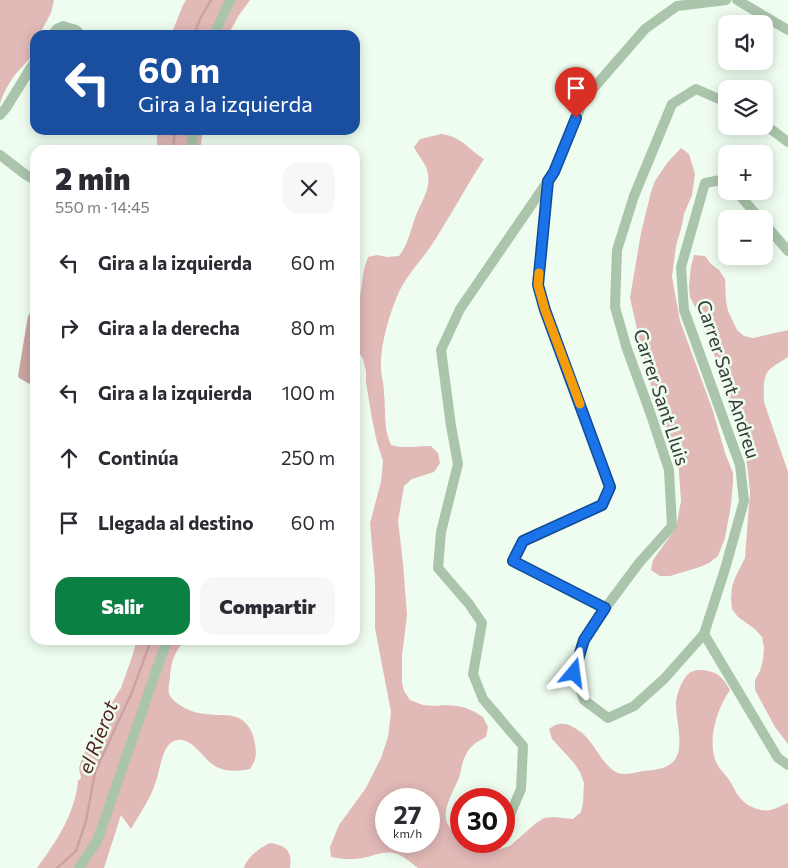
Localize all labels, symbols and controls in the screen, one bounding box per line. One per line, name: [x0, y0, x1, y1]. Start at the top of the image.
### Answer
map controls: [718, 15, 773, 265]
button: sound: [718, 15, 773, 70]
text: 60 m: [138, 47, 220, 90]
icon: left: [55, 50, 120, 115]
pin: [555, 67, 597, 118]
icon: arrive: [562, 74, 590, 102]
button: layers: [718, 80, 773, 135]
text: Gira a la izquierda: [138, 90, 313, 117]
button: +: [718, 145, 773, 200]
text: 2 min: [55, 159, 130, 196]
button: close: [283, 162, 335, 214]
text: 550 m · 14:45: [55, 197, 150, 216]
button: −: [718, 210, 773, 265]
icon: left: [55, 249, 83, 277]
text: Gira a la izquierda: [98, 251, 252, 274]
text: 60 m: [291, 251, 335, 274]
street label: Carrer Sant Andreu: [693, 297, 765, 461]
icon: right: [55, 314, 83, 342]
text: Gira a la derecha: [98, 316, 240, 339]
text: 80 m: [291, 316, 335, 339]
street label: Carrer Sant Lluis: [629, 326, 695, 468]
icon: left: [55, 379, 83, 407]
text: Gira a la izquierda: [98, 381, 252, 404]
text: 100 m: [282, 381, 335, 404]
icon: ahead: [55, 444, 83, 472]
text: Continúa: [98, 446, 179, 469]
text: 250 m: [281, 446, 335, 469]
icon: arrive: [55, 509, 83, 537]
text: Llegada al destino: [98, 511, 254, 534]
text: 60 m: [291, 511, 335, 534]
button: Salir: [55, 577, 190, 635]
button: Compartir: [200, 577, 335, 635]
position arrow: [547, 646, 599, 698]
water label: el Rierot: [72, 696, 122, 777]
speed limit sign: 30: [450, 788, 515, 853]
text: 27: [394, 799, 421, 829]
text: km/h: [393, 826, 422, 840]

